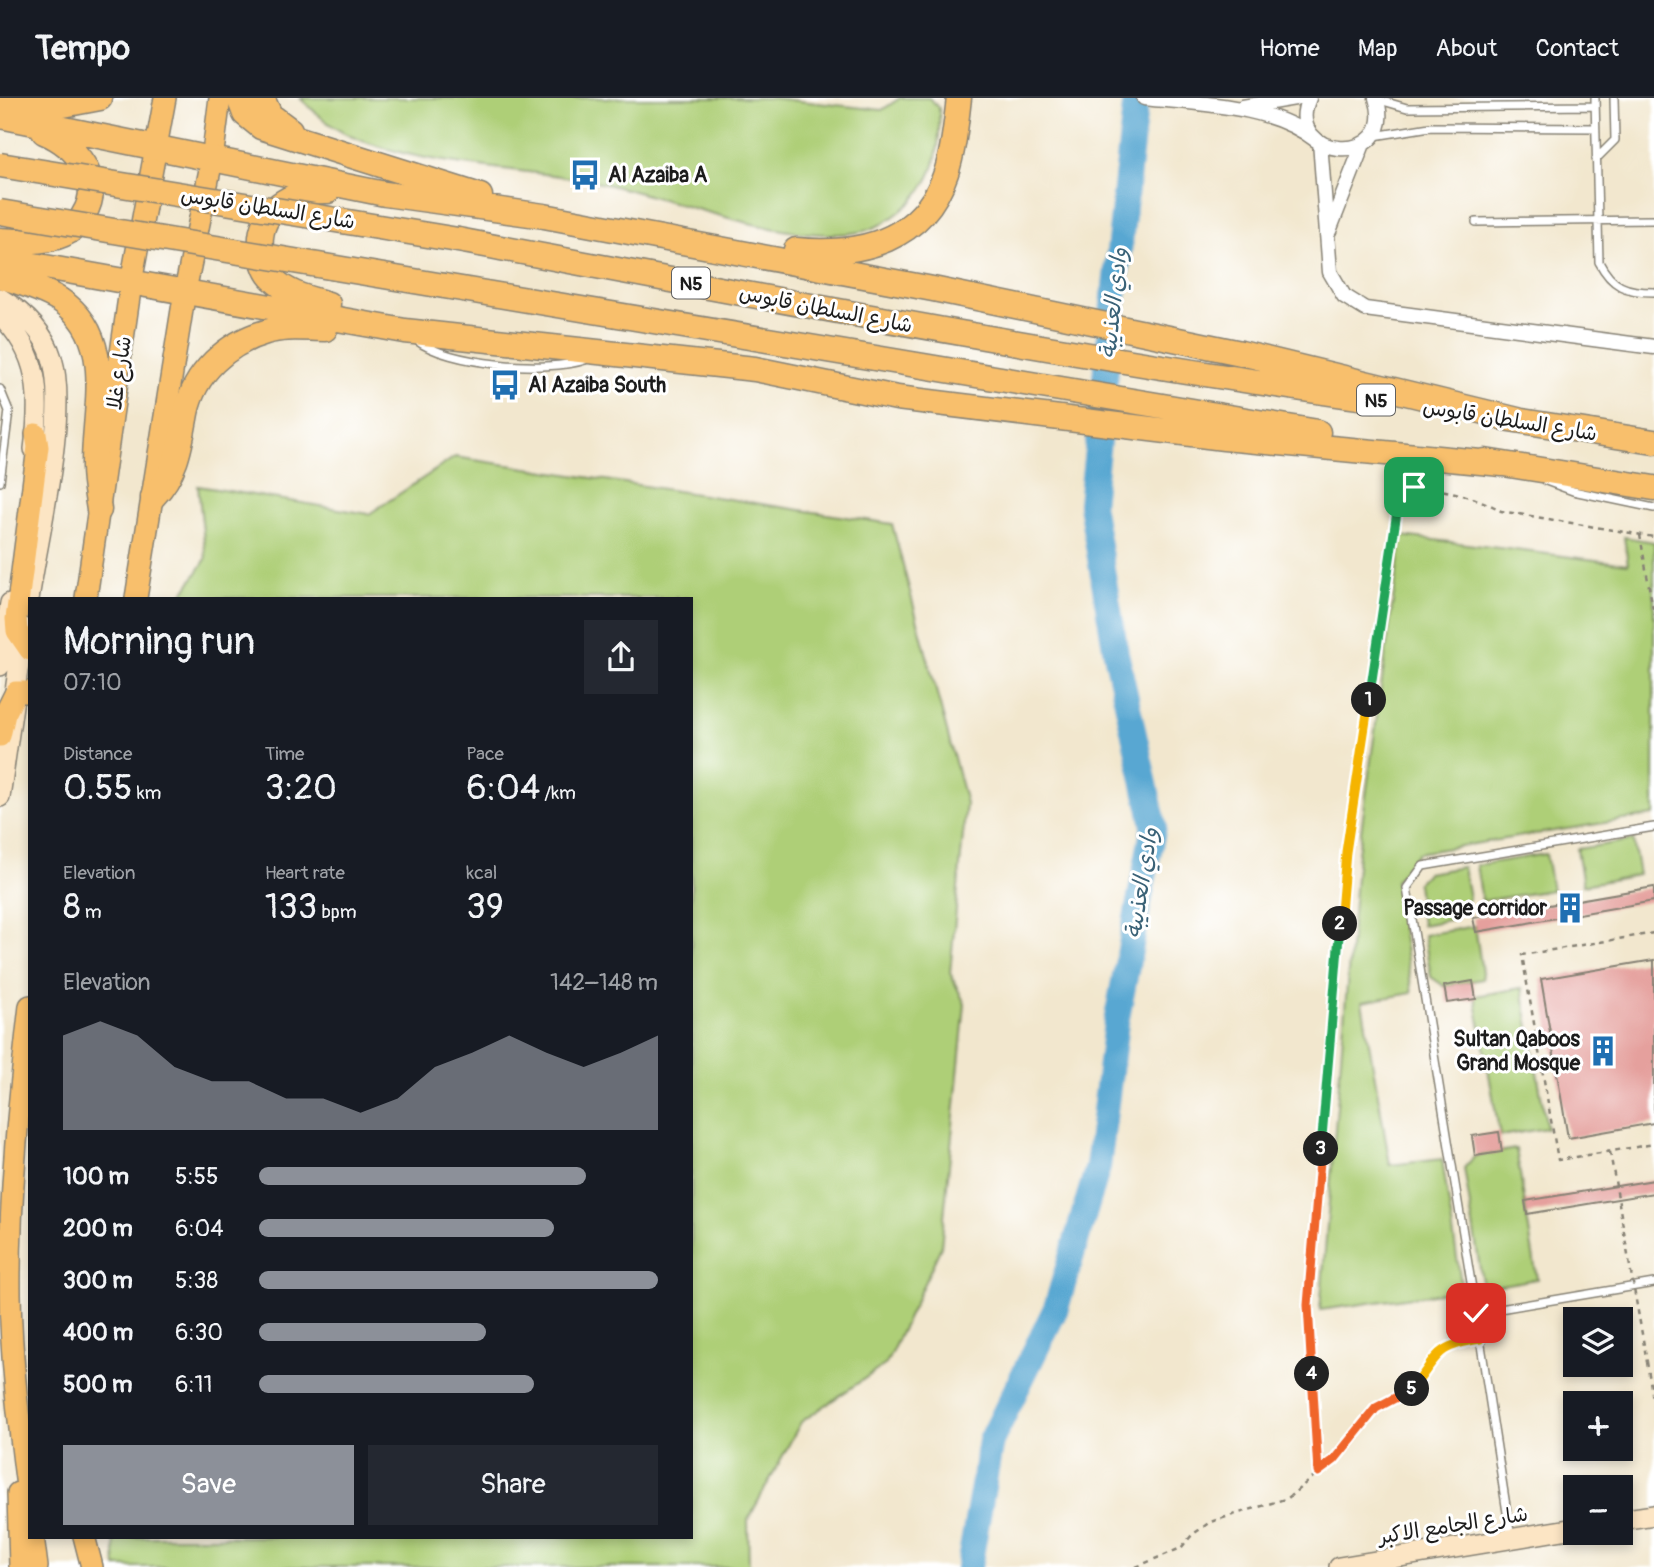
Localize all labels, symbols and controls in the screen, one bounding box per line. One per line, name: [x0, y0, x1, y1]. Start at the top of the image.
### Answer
text: Tempo: [35, 28, 130, 69]
text: Home: [1259, 34, 1320, 63]
text: Map: [1358, 34, 1398, 63]
text: About: [1436, 34, 1498, 63]
text: Contact: [1536, 34, 1619, 63]
bus stop icon: Al Azaiba A: [568, 158, 602, 192]
place label: Al Azaiba A: [608, 162, 708, 189]
street label: شارع السلطان قابوس: [179, 181, 357, 237]
water label: وادي العذيبة: [1093, 246, 1136, 360]
road number: N5: [672, 267, 710, 298]
street label: شارع السلطان قابوس: [737, 279, 915, 341]
street label: شارع غلا: [101, 334, 139, 412]
bus stop icon: Al Azaiba South: [488, 368, 522, 402]
place label: Al Azaiba South: [528, 372, 666, 399]
road number: N5: [1357, 384, 1395, 416]
street label: شارع السلطان قابوس: [1421, 393, 1599, 449]
pin: [1384, 457, 1444, 517]
icon: arrive: [1395, 468, 1433, 506]
text: Morning run: [63, 618, 255, 666]
button: share: [584, 620, 658, 694]
text: 07:10: [63, 668, 122, 697]
pin: 1: [1352, 682, 1386, 718]
text: 1: [1365, 687, 1372, 711]
text: Distance: [63, 742, 132, 766]
text: Time: [265, 742, 304, 766]
text: Pace: [466, 742, 504, 766]
text: 0.55: [63, 766, 133, 810]
text: 3:20: [265, 766, 337, 810]
text: 6:04: [466, 766, 540, 810]
text: km: [133, 781, 161, 805]
text: /km: [540, 781, 576, 805]
water label: وادي العذيبة: [1118, 825, 1167, 941]
text: Elevation: [63, 861, 135, 885]
text: Heart rate: [265, 861, 345, 885]
text: kcal: [466, 861, 497, 885]
text: 8: [63, 885, 81, 929]
text: 133: [265, 885, 317, 929]
text: 39: [466, 885, 504, 929]
building icon: Passage corridor: [1553, 891, 1587, 925]
place label: Passage corridor: [1403, 895, 1547, 922]
text: m: [81, 900, 102, 924]
text: bpm: [317, 900, 357, 924]
pin: 2: [1322, 906, 1358, 942]
text: 2: [1334, 911, 1345, 935]
text: Elevation: [63, 968, 151, 997]
text: 142–148 m: [550, 968, 658, 997]
place label: Sultan Qaboos Grand Mosque: [1453, 1026, 1581, 1077]
building icon: Sultan Qaboos Grand Mosque: [1586, 1034, 1620, 1068]
pin: 3: [1304, 1132, 1338, 1166]
text: 3: [1315, 1136, 1326, 1160]
text: 100 m: [63, 1162, 129, 1191]
text: 5:55: [175, 1162, 219, 1191]
text: 200 m: [63, 1214, 133, 1243]
text: 6:04: [175, 1214, 224, 1243]
text: 300 m: [63, 1266, 133, 1295]
text: 5:38: [175, 1266, 218, 1295]
pin: [1446, 1283, 1506, 1343]
icon: check: [1457, 1294, 1495, 1332]
map controls: [1563, 1307, 1633, 1545]
button: layers: [1563, 1307, 1633, 1377]
text: 400 m: [63, 1318, 133, 1347]
text: 6:30: [175, 1318, 223, 1347]
pin: 4: [1294, 1356, 1330, 1392]
text: 4: [1306, 1361, 1317, 1385]
text: 500 m: [63, 1370, 132, 1399]
text: 6:11: [175, 1370, 213, 1399]
pin: 5: [1394, 1372, 1430, 1406]
text: 5: [1406, 1376, 1417, 1400]
button: +: [1563, 1391, 1633, 1461]
button: Save: [63, 1445, 354, 1525]
button: Share: [368, 1445, 658, 1525]
button: −: [1563, 1475, 1633, 1545]
street label: شارع الجامع الاكبر: [1374, 1500, 1530, 1552]

